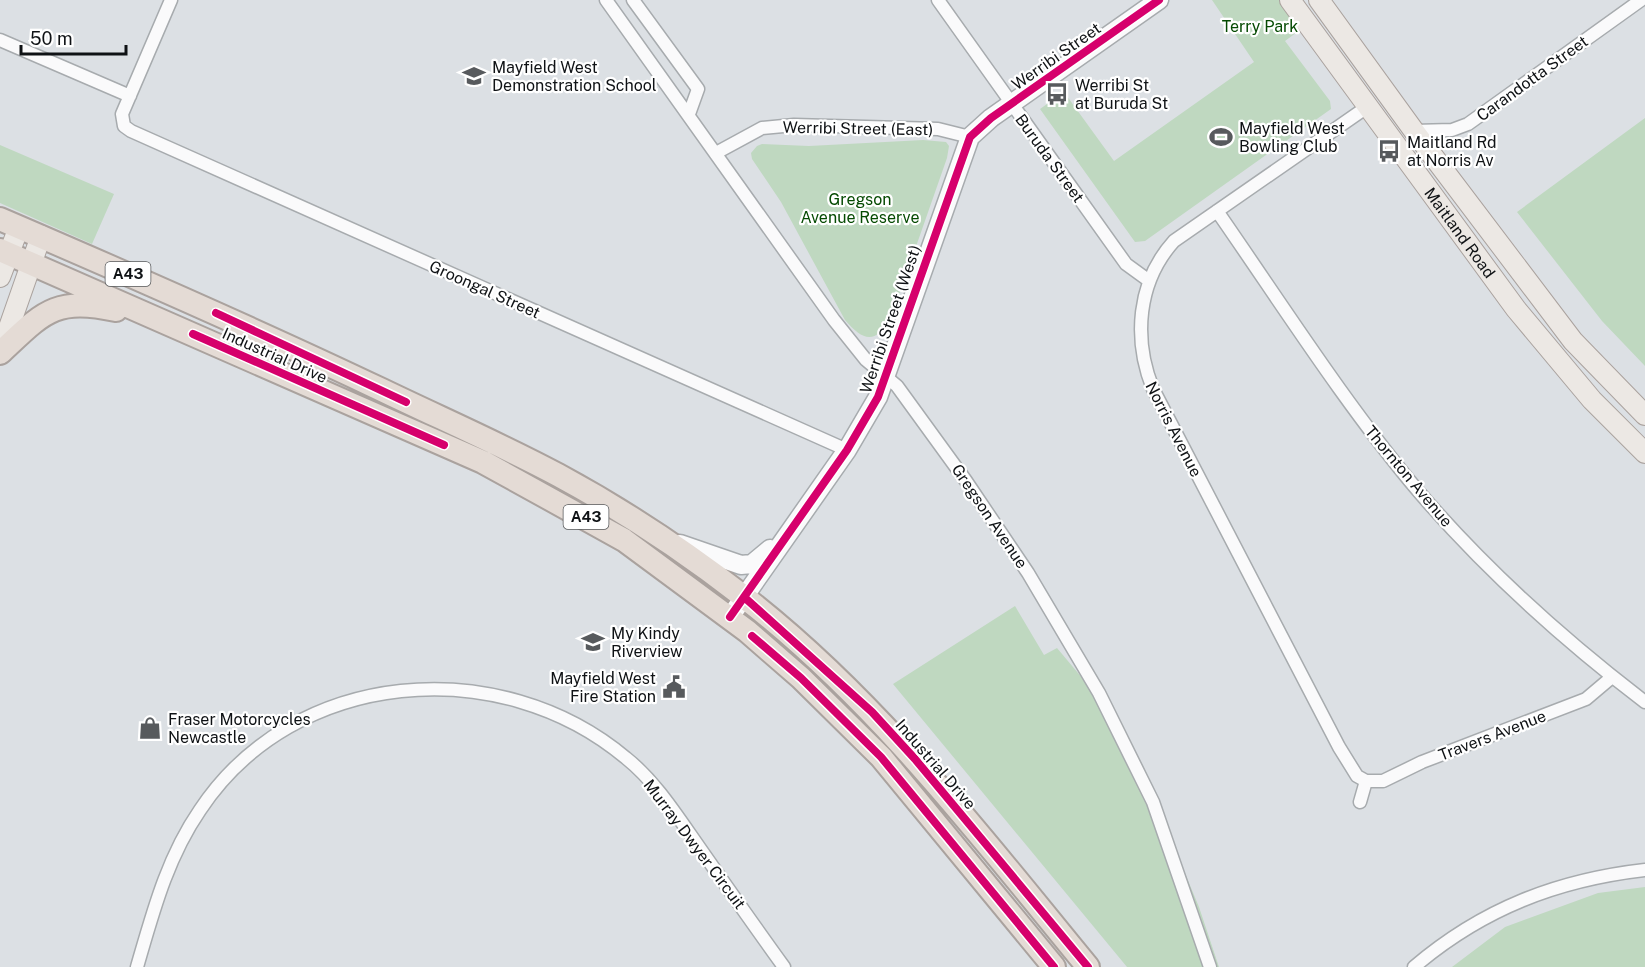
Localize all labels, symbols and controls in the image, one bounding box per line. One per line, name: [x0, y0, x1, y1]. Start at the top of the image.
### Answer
park label: Terry Park: [1222, 17, 1298, 36]
scale bar: [21, 18, 126, 56]
street label: Werribi Street: [1008, 19, 1104, 94]
text: 50 m: [30, 28, 73, 49]
street label: Carandotta Street: [1473, 32, 1592, 125]
place label: Mayfield West Demonstration School: [492, 58, 657, 95]
school or university icon: Mayfield West Demonstration School: [461, 63, 487, 89]
place label: Werribi St at Buruda St: [1075, 76, 1168, 113]
bus stop icon: Werribi St at Buruda St: [1044, 81, 1070, 107]
street label: Buruda Street: [1011, 110, 1088, 206]
street label: Werribi Street (East): [782, 118, 934, 139]
place label: Mayfield West Bowling Club: [1239, 119, 1345, 156]
sports icon: Mayfield West Bowling Club: [1208, 124, 1234, 150]
place label: Maitland Rd at Norris Av: [1407, 133, 1497, 170]
bus stop icon: Maitland Rd at Norris Av: [1376, 138, 1402, 164]
street label: Maitland Road: [1420, 184, 1499, 282]
park label: Gregson Avenue Reserve: [801, 190, 919, 227]
street label: Werribi Street (West): [856, 242, 925, 396]
street label: Groongal Street: [426, 257, 543, 322]
road number: A43: [106, 262, 150, 286]
street label: Industrial Drive: [219, 324, 330, 387]
street label: Norris Avenue: [1141, 378, 1206, 480]
street label: Thornton Avenue: [1361, 422, 1456, 531]
street label: Gregson Avenue: [948, 460, 1032, 572]
road number: A43: [564, 505, 608, 529]
place label: My Kindy Riverview: [611, 624, 683, 661]
school or university icon: My Kindy Riverview: [580, 629, 606, 655]
place label: Mayfield West Fire Station: [550, 669, 656, 706]
public building icon: Mayfield West Fire Station: [661, 674, 687, 700]
street label: Travers Avenue: [1436, 706, 1549, 765]
place label: Fraser Motorcycles Newcastle: [168, 710, 311, 747]
shop icon: Fraser Motorcycles Newcastle: [137, 715, 163, 741]
street label: Industrial Drive: [891, 716, 980, 813]
street label: Murray Dwyer Circuit: [640, 776, 750, 913]

